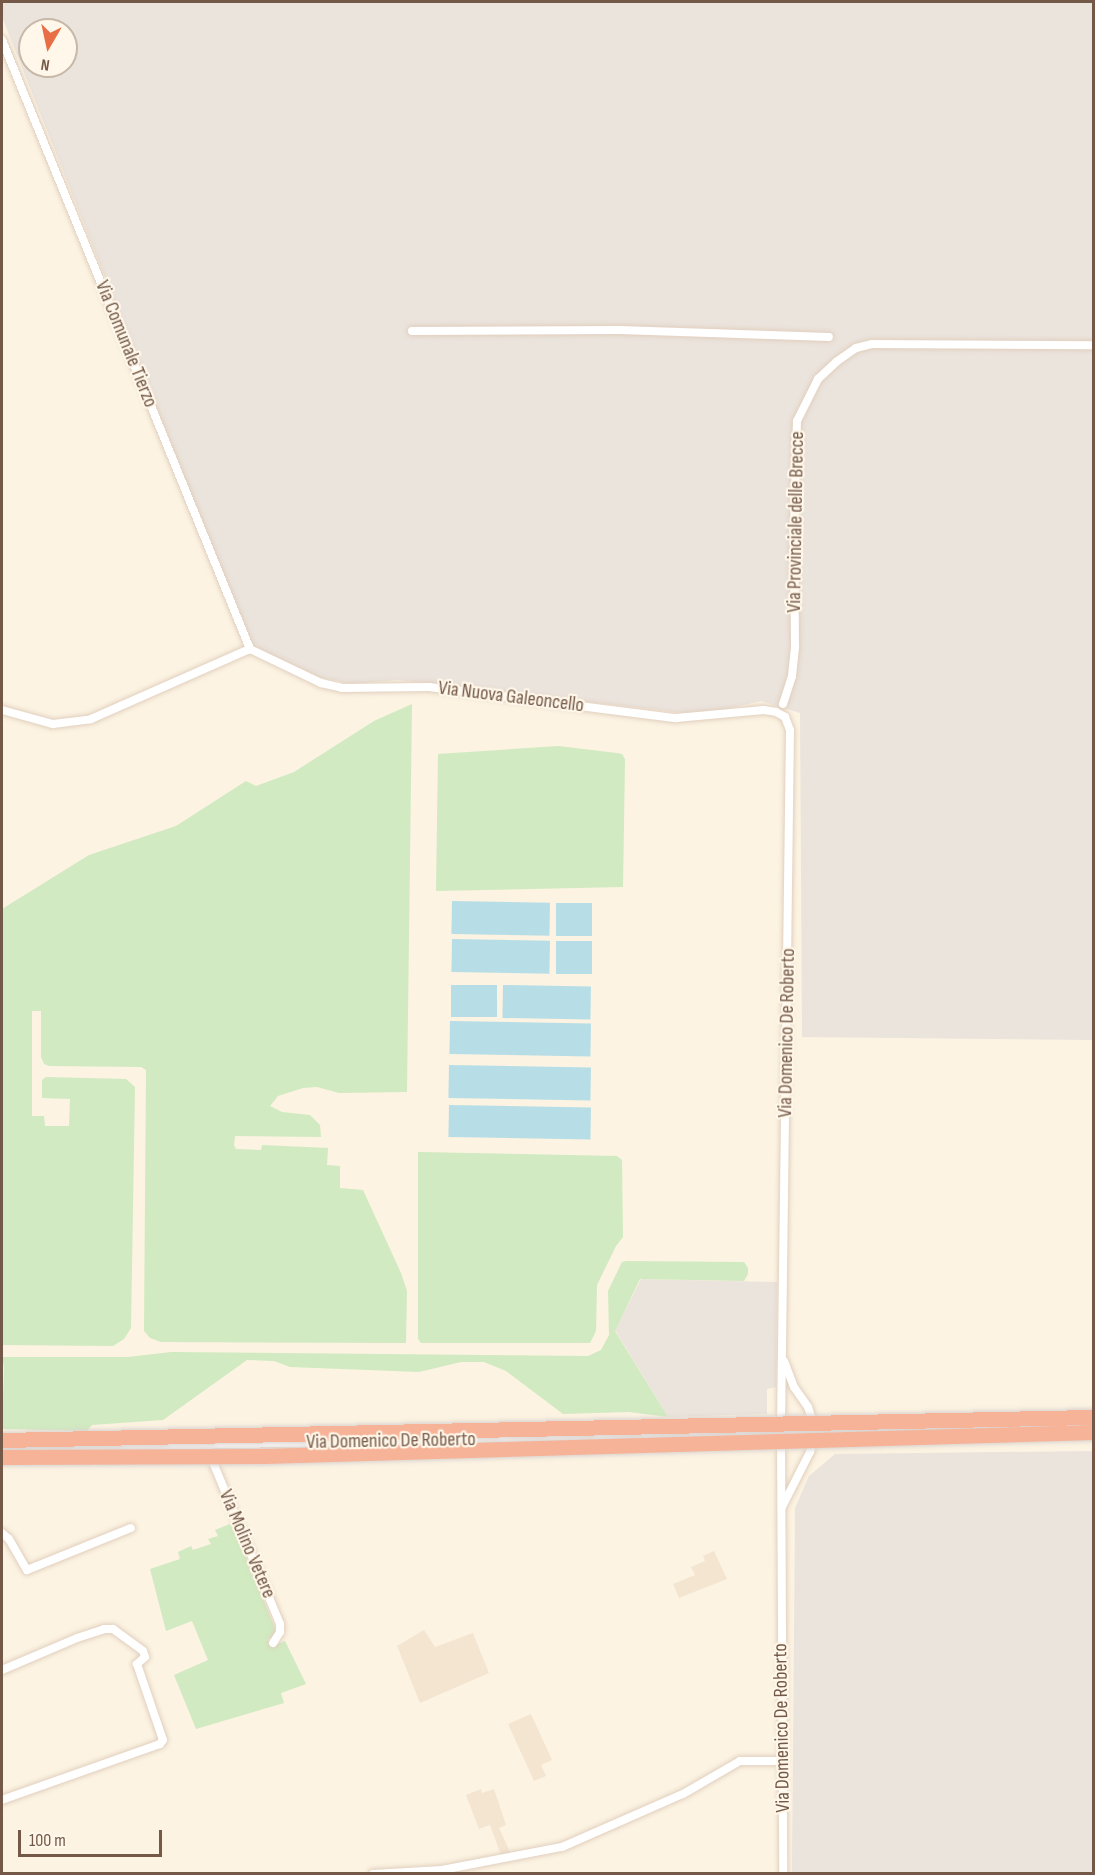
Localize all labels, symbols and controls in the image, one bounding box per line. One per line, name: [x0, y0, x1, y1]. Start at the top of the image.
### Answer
north arrow: [18, 18, 78, 78]
text: N: [40, 54, 51, 74]
street label: Via Comunale Tierzo: [90, 277, 162, 411]
street label: Via Provinciale delle Brecce: [782, 431, 810, 613]
street label: Via Nuova Galeoncello: [437, 676, 585, 718]
street label: Via Domenico De Roberto: [774, 948, 800, 1118]
street label: Via Domenico De Roberto: [306, 1428, 476, 1454]
street label: Via Molino Vetere: [213, 1486, 281, 1602]
street label: Via Domenico De Roberto: [769, 1643, 795, 1813]
scale bar: [21, 1818, 165, 1856]
text: 100 m: [29, 1830, 66, 1851]

